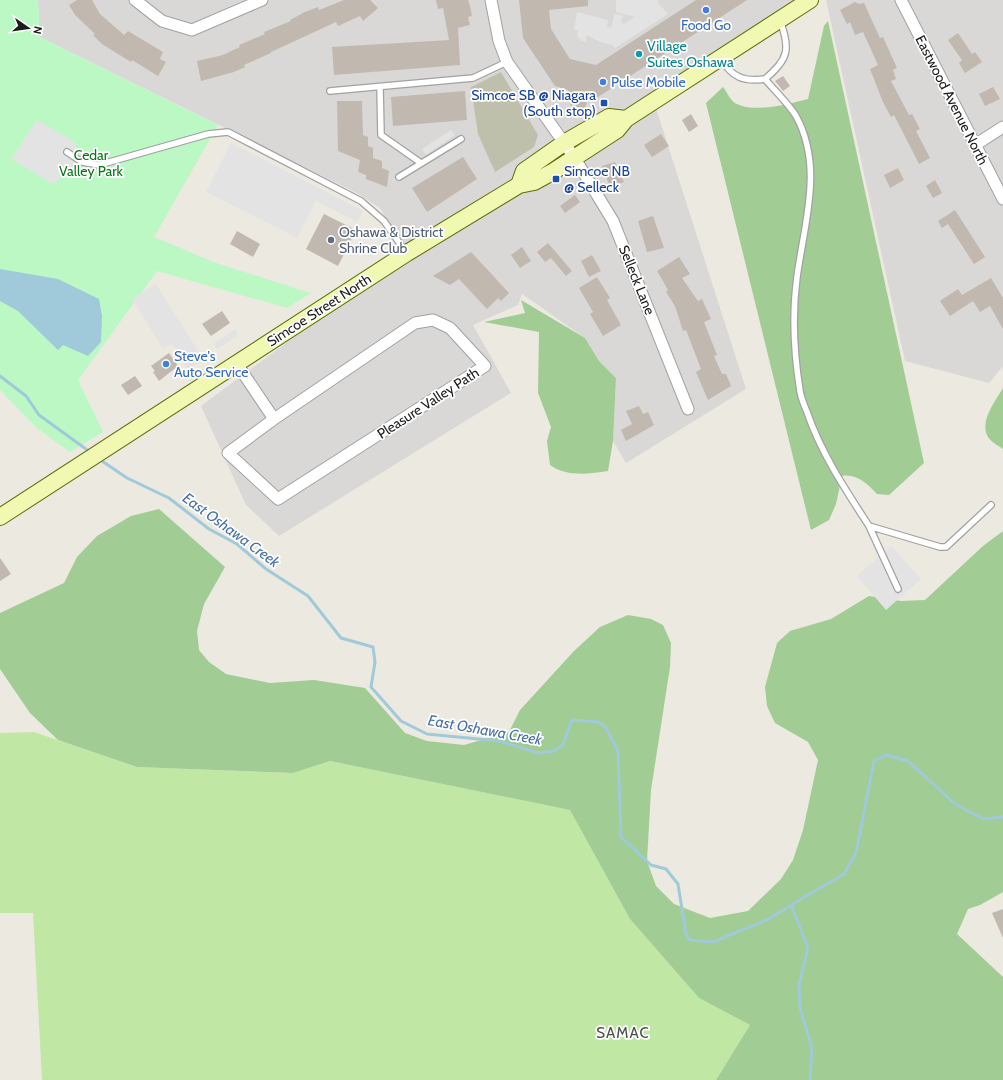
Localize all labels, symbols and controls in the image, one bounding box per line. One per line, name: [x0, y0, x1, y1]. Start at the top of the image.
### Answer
marker: Food Go: [701, 5, 711, 15]
north arrow: [8, 8, 48, 48]
place label: Food Go: [681, 16, 731, 34]
text: N: [30, 25, 45, 36]
street label: Eastwood Avenue North: [912, 32, 992, 168]
place label: Village Suites Oshawa: [647, 37, 734, 71]
marker: Village Suites Oshawa: [634, 49, 644, 59]
place label: Pulse Mobile: [611, 73, 686, 91]
marker: Pulse Mobile: [598, 77, 608, 87]
place label: Simcoe SB @ Niagara (South stop): [471, 86, 596, 120]
marker: Simcoe SB @ Niagara (South stop): [599, 98, 609, 108]
park label: Cedar Valley Park: [59, 146, 124, 180]
place label: Simcoe NB @ Selleck: [564, 162, 630, 196]
marker: Simcoe NB @ Selleck: [551, 174, 561, 184]
place label: Oshawa & District Shrine Club: [339, 223, 444, 257]
marker: Oshawa & District Shrine Club: [326, 235, 336, 245]
street label: Selleck Lane: [615, 243, 659, 317]
street label: Simcoe Street North: [263, 270, 375, 350]
place label: Steve's Auto Service: [174, 347, 248, 381]
marker: Steve's Auto Service: [161, 359, 171, 369]
street label: Pleasure Valley Path: [374, 363, 482, 443]
water label: East Oshawa Creek: [179, 489, 283, 572]
water label: East Oshawa Creek: [427, 711, 544, 749]
district label: SAMAC: [596, 1024, 650, 1042]

